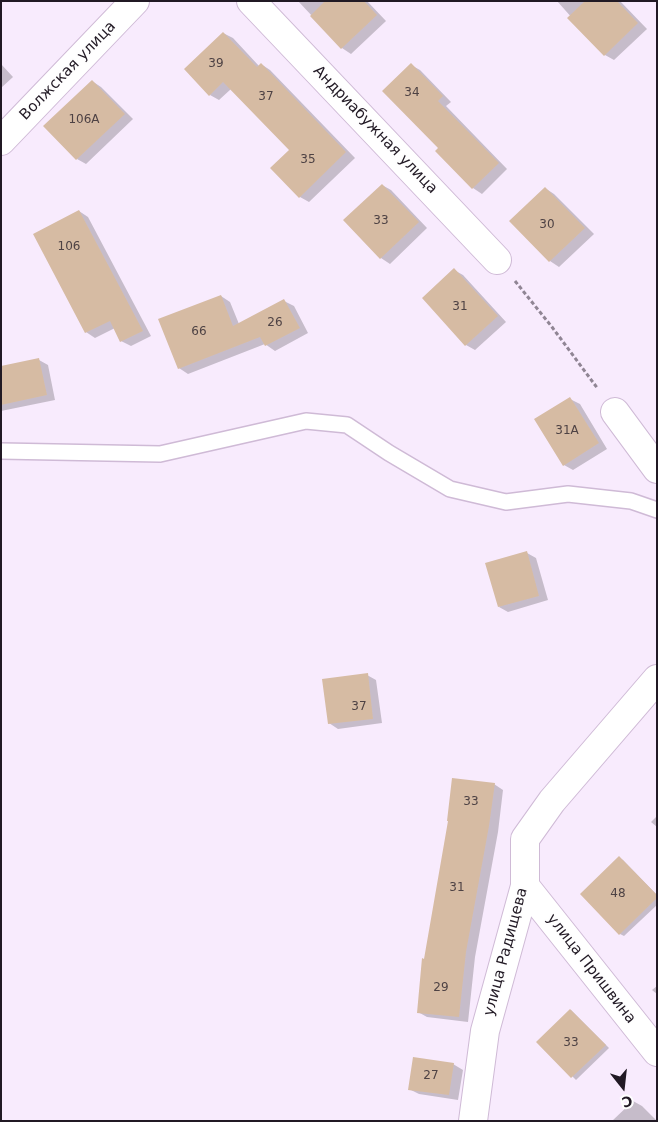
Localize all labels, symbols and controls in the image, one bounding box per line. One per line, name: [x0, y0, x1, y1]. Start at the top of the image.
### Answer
street label: Волжская улица: [16, 18, 120, 124]
house number: 39: [208, 57, 224, 71]
street label: Андриабужная улица: [309, 62, 441, 198]
house number: 34: [404, 86, 420, 100]
house number: 37: [258, 90, 274, 104]
house number: 106А: [68, 113, 100, 127]
house number: 35: [300, 153, 316, 167]
house number: 33: [373, 214, 389, 228]
house number: 30: [539, 218, 555, 232]
house number: 106: [58, 240, 80, 254]
house number: 31: [452, 300, 468, 314]
house number: 26: [267, 316, 283, 330]
house number: 66: [191, 325, 207, 339]
house number: 31А: [555, 424, 579, 438]
house number: 37: [351, 700, 367, 714]
house number: 33: [463, 795, 479, 809]
house number: 31: [449, 881, 465, 895]
street label: улица Радищева: [480, 886, 532, 1018]
house number: 48: [610, 887, 626, 901]
street label: улица Пришвина: [543, 911, 639, 1027]
house number: 29: [433, 981, 449, 995]
house number: 33: [563, 1036, 579, 1050]
north arrow: [598, 1062, 648, 1112]
house number: 27: [423, 1069, 439, 1083]
text: С: [620, 1092, 634, 1111]

